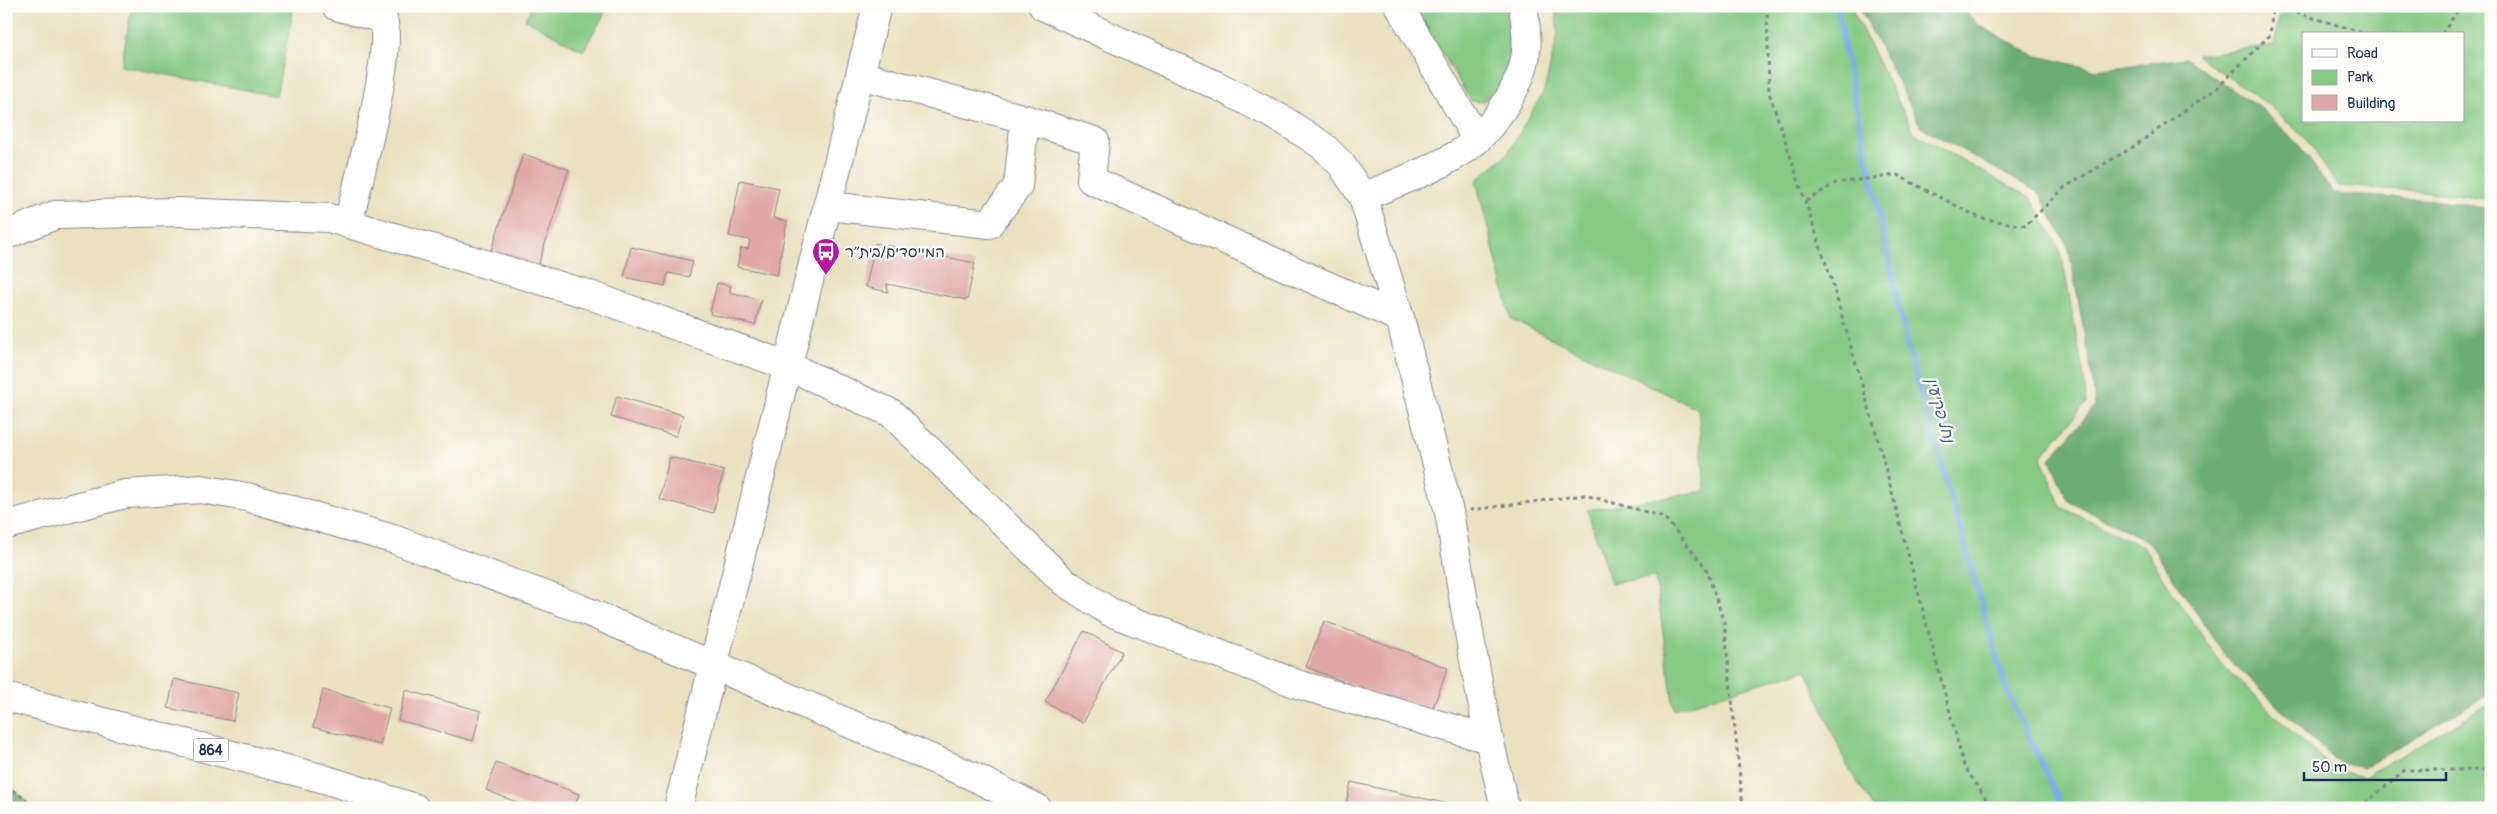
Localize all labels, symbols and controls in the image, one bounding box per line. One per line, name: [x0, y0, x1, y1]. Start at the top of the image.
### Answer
legend: [2302, 32, 2464, 122]
text: Road: [2347, 44, 2378, 63]
text: Park: [2347, 68, 2374, 87]
text: Building: [2347, 94, 2395, 113]
bus stop icon: המייסדים/בית״ר: [811, 237, 841, 276]
place label: המייסדים/בית״ר: [845, 243, 945, 262]
water label: נחל פקיעין: [1921, 375, 1959, 446]
road number: 864: [194, 738, 228, 762]
scale bar: [2304, 749, 2447, 781]
text: 50 m: [2312, 758, 2347, 777]

